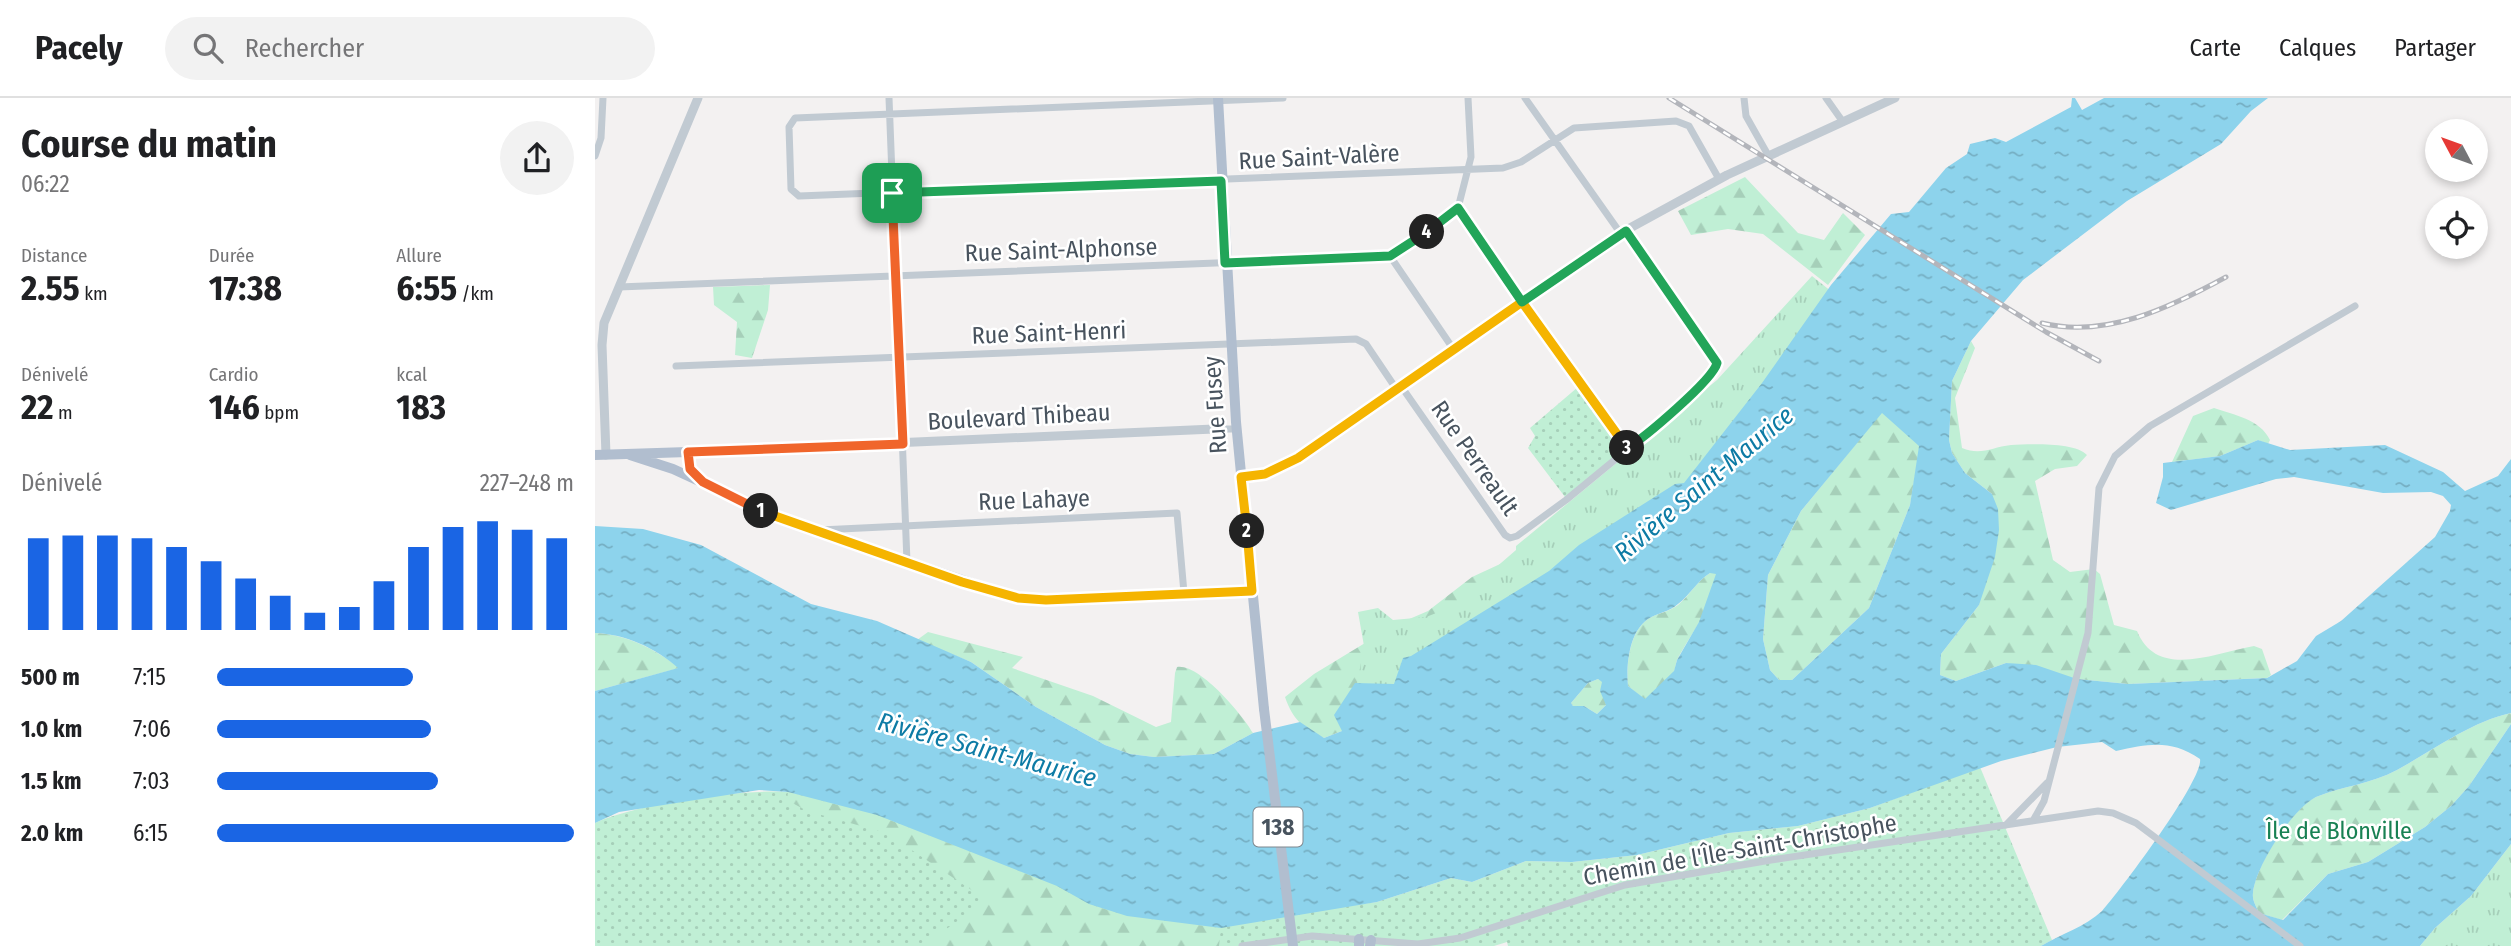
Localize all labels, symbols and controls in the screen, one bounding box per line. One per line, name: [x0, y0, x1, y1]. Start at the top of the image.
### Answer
search box: [165, 17, 655, 80]
text: Pacely: [35, 28, 123, 68]
icon: search: [189, 29, 227, 67]
text: Rechercher: [245, 33, 364, 64]
text: Carte: [2190, 34, 2241, 62]
text: Calques: [2279, 34, 2356, 62]
text: Partager: [2394, 34, 2476, 62]
north arrow: [2425, 119, 2489, 182]
map controls: [2425, 119, 2488, 259]
text: Course du matin: [21, 121, 277, 167]
button: share: [500, 121, 574, 195]
street label: Rue Saint-Valère: [1238, 139, 1400, 175]
pin: [862, 163, 922, 223]
text: 06:22: [21, 170, 70, 198]
icon: arrive: [873, 174, 911, 212]
button: locate: [2425, 196, 2488, 259]
pin: 4: [1409, 214, 1445, 250]
text: 4: [1422, 220, 1431, 243]
street label: Rue Saint-Alphonse: [964, 233, 1158, 267]
text: Distance: [21, 244, 88, 267]
text: Durée: [209, 244, 255, 267]
text: Allure: [396, 244, 442, 267]
text: 2.55: [21, 267, 80, 309]
text: 17:38: [209, 267, 282, 309]
text: 6:55: [396, 267, 457, 309]
text: km: [80, 282, 108, 305]
text: /km: [457, 282, 494, 305]
street label: Rue Saint-Henri: [971, 316, 1127, 350]
street label: Rue Fusey: [1198, 355, 1232, 455]
text: Dénivelé: [21, 363, 88, 386]
text: Cardio: [209, 363, 259, 386]
text: kcal: [396, 363, 427, 386]
text: 22: [21, 386, 53, 428]
text: 146: [209, 386, 260, 428]
text: 183: [396, 386, 446, 428]
street label: Rue Perreault: [1425, 395, 1525, 521]
street label: Boulevard Thibeau: [927, 398, 1111, 436]
water label: Rivière Saint-Maurice: [1608, 400, 1800, 568]
text: m: [53, 401, 73, 424]
text: bpm: [260, 401, 299, 424]
pin: 3: [1609, 430, 1645, 466]
text: 3: [1622, 436, 1631, 459]
text: Dénivelé: [21, 469, 102, 497]
text: 227–248 m: [480, 469, 574, 497]
street label: Rue Lahaye: [978, 484, 1090, 516]
pin: 1: [743, 494, 779, 528]
text: 1: [756, 499, 765, 522]
pin: 2: [1229, 514, 1265, 548]
text: 2: [1242, 519, 1251, 542]
text: 500 m: [21, 663, 80, 691]
text: 7:15: [133, 663, 166, 691]
water label: Rivière Saint-Maurice: [874, 706, 1100, 794]
text: 1.0 km: [21, 715, 82, 743]
text: 7:06: [133, 715, 171, 743]
text: 1.5 km: [21, 767, 82, 795]
text: 7:03: [133, 767, 169, 795]
road number: 138: [1253, 807, 1303, 846]
street label: Chemin de l'Île-Saint-Christophe: [1581, 809, 1899, 891]
park label: Île de Blonville: [2265, 817, 2412, 845]
text: 2.0 km: [21, 819, 83, 847]
text: 6:15: [133, 819, 168, 847]

